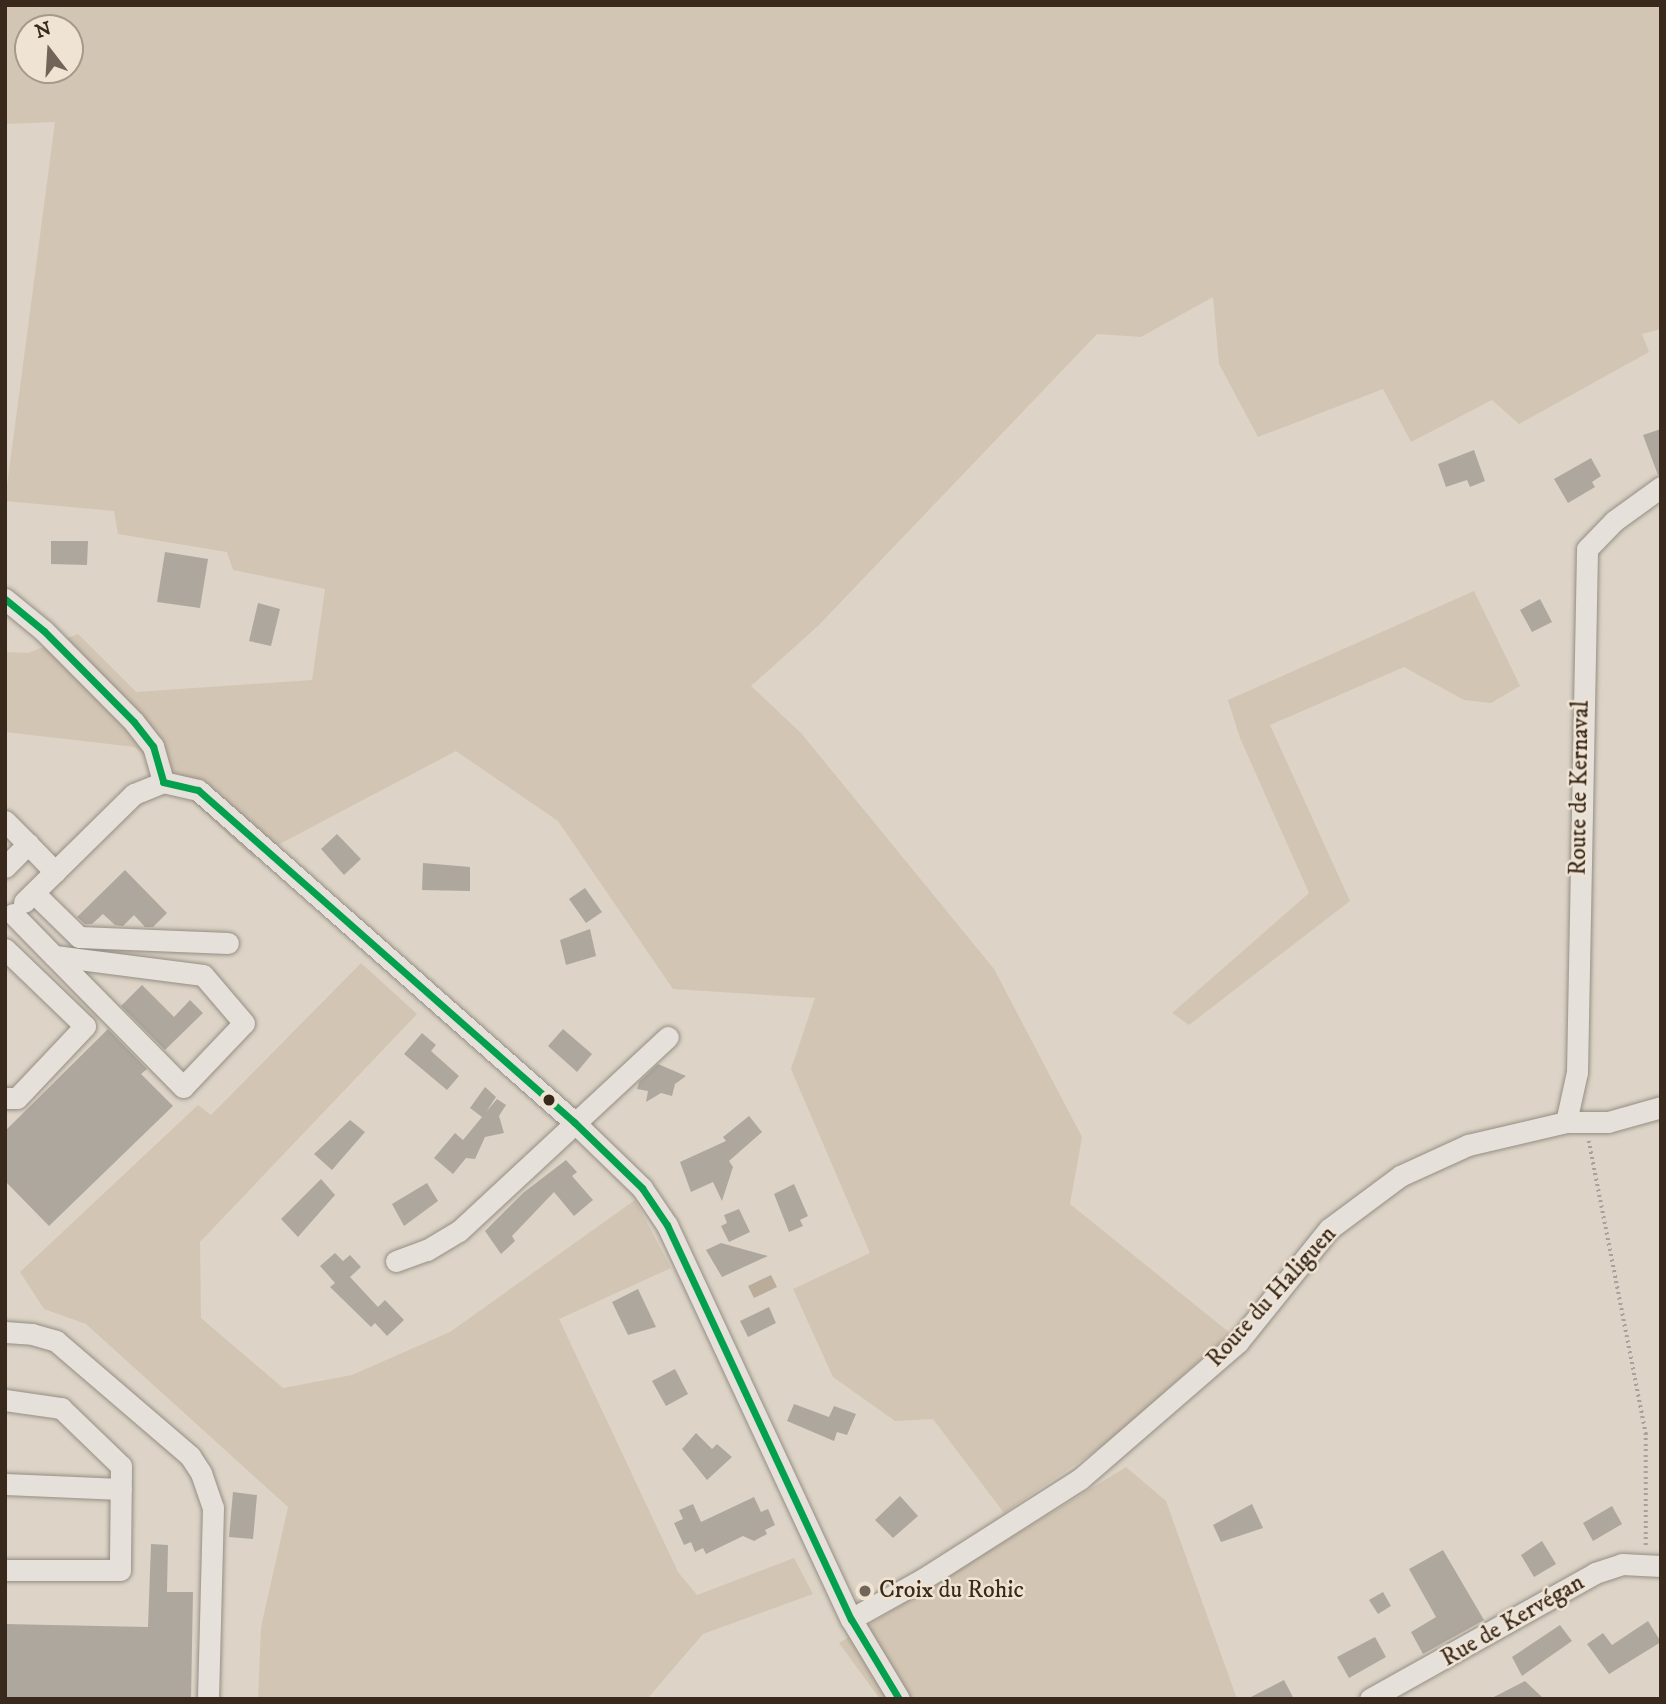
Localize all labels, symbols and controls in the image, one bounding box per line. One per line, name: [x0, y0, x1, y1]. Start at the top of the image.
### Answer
north arrow: [14, 14, 84, 84]
text: N: [32, 17, 54, 44]
street label: Route de Kernaval: [1564, 700, 1596, 876]
unlabelled marker: [542, 1093, 556, 1107]
street label: Route du Haliguen: [1201, 1220, 1343, 1374]
street label: Rue de Kervégan: [1436, 1568, 1590, 1674]
place label: Croix du Rohic: [879, 1577, 1024, 1605]
marker: Croix du Rohic: [857, 1583, 873, 1599]

